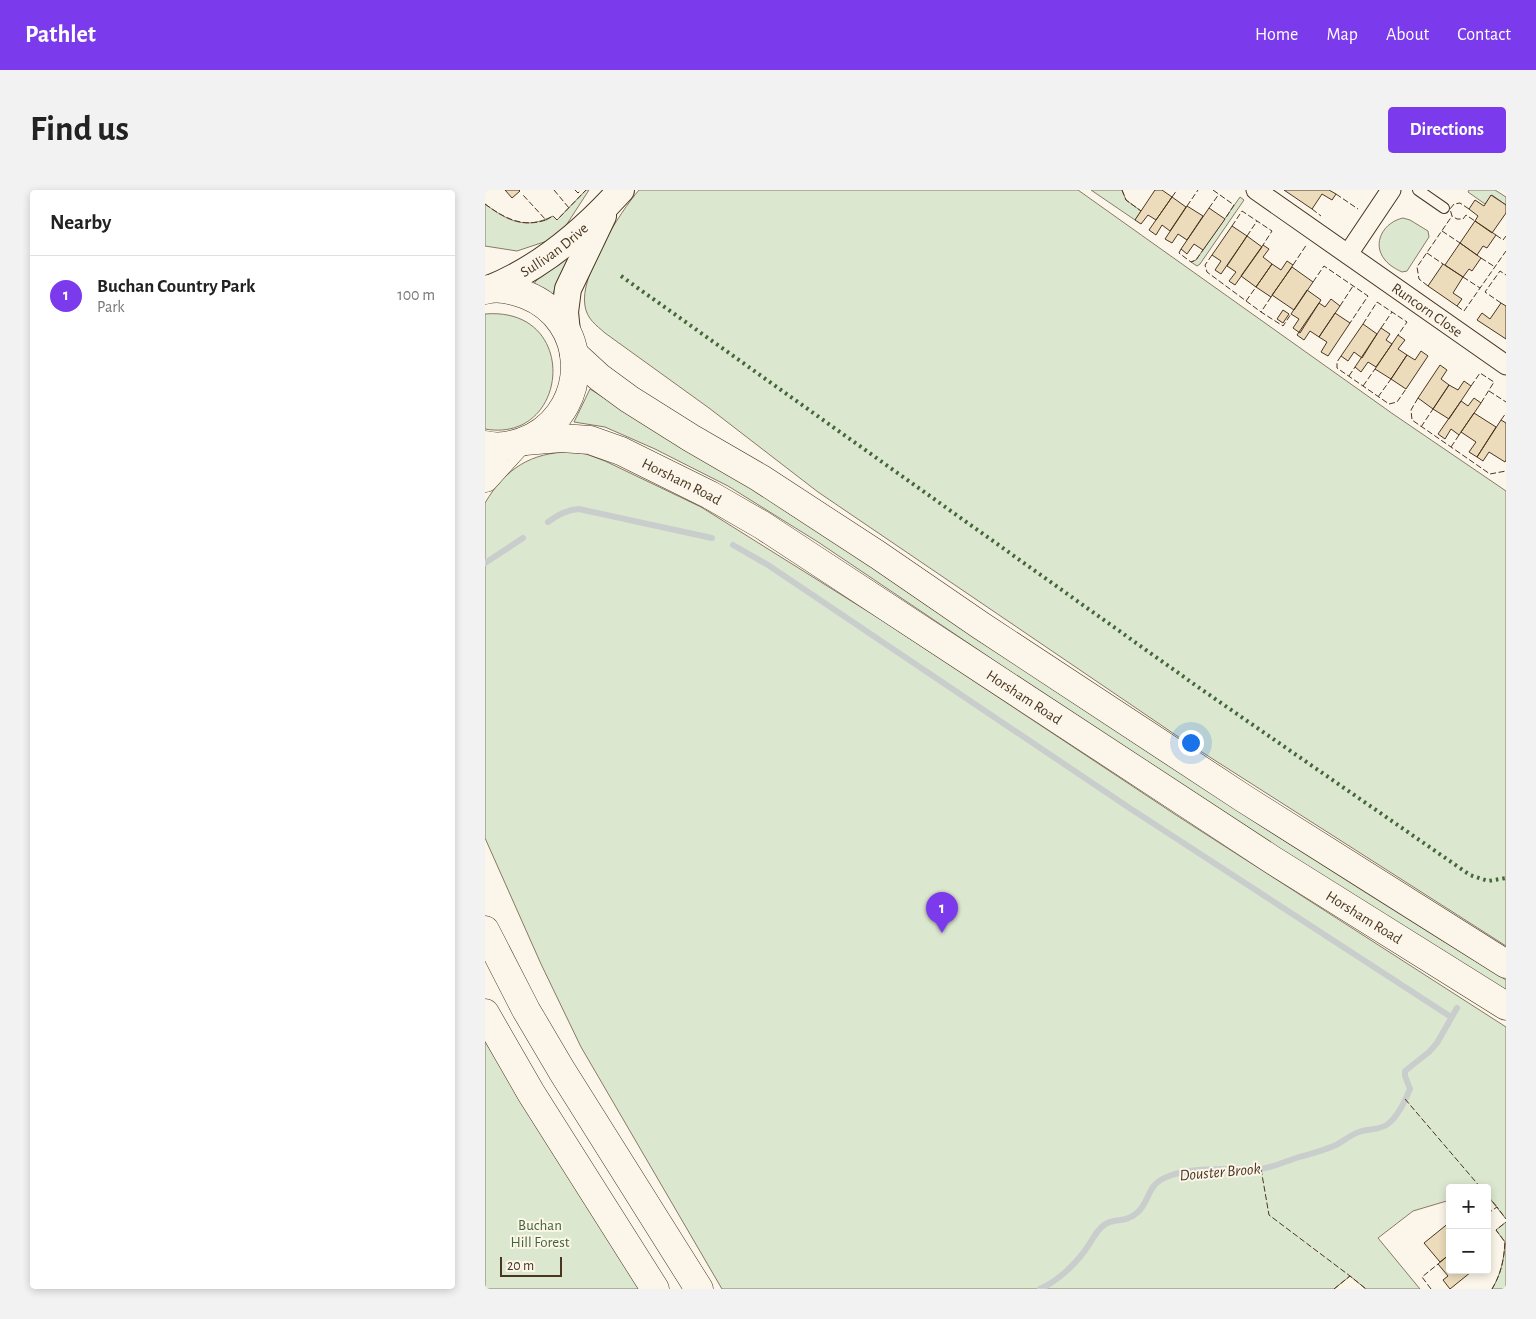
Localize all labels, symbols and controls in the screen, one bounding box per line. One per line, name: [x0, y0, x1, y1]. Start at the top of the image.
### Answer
text: Pathlet: [25, 23, 96, 47]
text: Home: [1255, 26, 1298, 44]
text: Map: [1326, 26, 1358, 44]
text: About: [1386, 26, 1429, 44]
text: Contact: [1457, 26, 1511, 44]
button: Directions: [1388, 107, 1506, 153]
text: Find us: [30, 112, 129, 147]
text: Nearby: [50, 212, 111, 233]
street label: Sullivan Drive: [518, 220, 591, 280]
text: Buchan Country Park: [97, 277, 255, 296]
street label: Runcorn Close: [1389, 280, 1465, 340]
text: 1: [63, 287, 69, 303]
text: 100 m: [397, 287, 435, 303]
text: Park: [97, 299, 125, 315]
street label: Horsham Road: [640, 456, 724, 508]
street label: Horsham Road: [984, 667, 1064, 728]
your location: [1178, 730, 1204, 756]
street label: Horsham Road: [1323, 888, 1405, 947]
pin: 1: [926, 892, 958, 933]
water label: Douster Brook: [1179, 1160, 1261, 1184]
map controls: [1446, 1184, 1491, 1274]
button: +: [1446, 1184, 1491, 1229]
park label: Buchan Hill Forest: [510, 1218, 570, 1250]
button: −: [1446, 1229, 1491, 1274]
scale bar: [500, 1254, 563, 1277]
text: 20 m: [507, 1259, 534, 1273]

